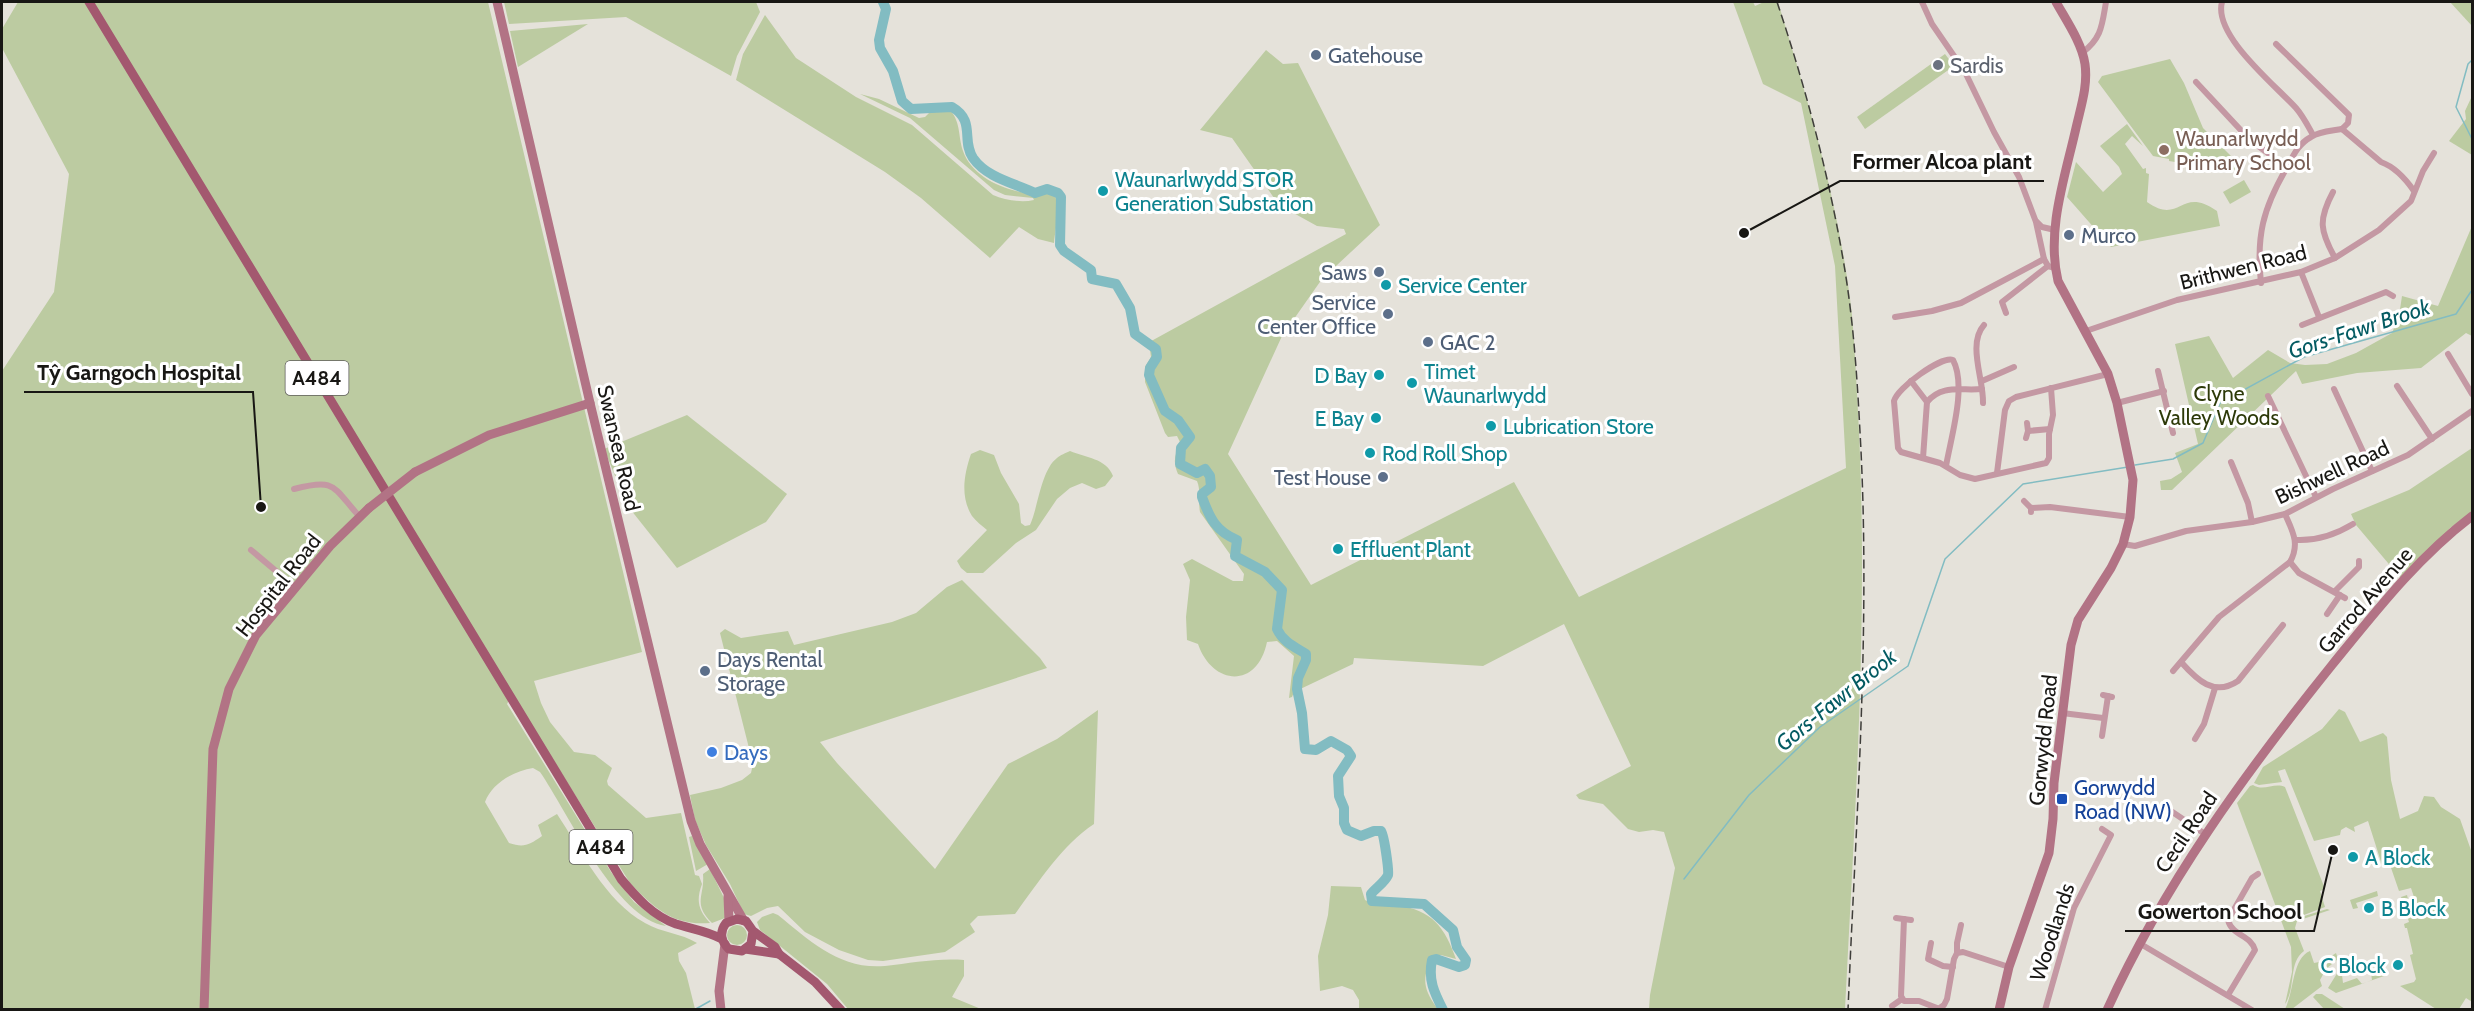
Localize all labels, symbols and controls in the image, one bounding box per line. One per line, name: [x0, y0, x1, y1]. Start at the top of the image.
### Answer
place label: Gatehouse: [1328, 43, 1423, 68]
marker: Gatehouse: [1309, 48, 1323, 62]
place label: Sardis: [1950, 53, 2004, 78]
marker: Sardis: [1931, 58, 1945, 72]
place label: Waunarlwydd Primary School: [2176, 126, 2311, 175]
callout: Former Alcoa plant: [1840, 141, 2044, 181]
marker: Waunarlwydd Primary School: [2157, 143, 2171, 157]
text: Former Alcoa plant: [1852, 148, 2032, 175]
place label: Waunarlwydd STOR Generation Substation: [1115, 167, 1313, 216]
marker: Waunarlwydd STOR Generation Substation: [1096, 184, 1110, 198]
place label: Murco: [2081, 223, 2136, 248]
marker: Murco: [2062, 228, 2076, 242]
street label: Brithwen Road: [2177, 239, 2309, 295]
place label: Saws: [1321, 260, 1367, 285]
marker: Saws: [1372, 265, 1386, 279]
place label: Service Center: [1398, 273, 1527, 298]
marker: Service Center: [1379, 278, 1393, 292]
place label: Service Center Office: [1257, 290, 1376, 339]
water label: Gors-Fawr Brook: [2285, 293, 2434, 365]
marker: Service Center Office: [1381, 307, 1395, 321]
place label: GAC 2: [1440, 330, 1495, 355]
marker: GAC 2: [1421, 335, 1435, 349]
callout: Tŷ Garngoch Hospital: [24, 352, 253, 392]
text: Tŷ Garngoch Hospital: [37, 359, 241, 386]
place label: Timet Waunarlwydd: [1424, 359, 1546, 408]
road number: A484: [286, 361, 348, 395]
place label: D Bay: [1314, 363, 1367, 388]
marker: D Bay: [1372, 368, 1386, 382]
marker: Timet Waunarlwydd: [1405, 376, 1419, 390]
park label: Clyne Valley Woods: [2159, 381, 2279, 430]
street label: Swansea Road: [592, 382, 646, 514]
place label: E Bay: [1315, 406, 1364, 431]
marker: E Bay: [1369, 411, 1383, 425]
place label: Lubrication Store: [1503, 414, 1654, 439]
marker: Lubrication Store: [1484, 419, 1498, 433]
street label: Bishwell Road: [2271, 435, 2393, 509]
place label: Rod Roll Shop: [1382, 441, 1507, 466]
marker: Rod Roll Shop: [1363, 446, 1377, 460]
place label: Test House: [1274, 465, 1371, 490]
marker: Test House: [1376, 470, 1390, 484]
street label: Hospital Road: [230, 529, 326, 641]
place label: Effluent Plant: [1350, 537, 1471, 562]
marker: Effluent Plant: [1331, 542, 1345, 556]
street label: Garrod Avenue: [2312, 542, 2418, 658]
water label: Gors-Fawr Brook: [1770, 643, 1902, 757]
place label: Days Rental Storage: [717, 647, 822, 696]
marker: Days Rental Storage: [698, 664, 712, 678]
street label: Gorwydd Road: [2024, 673, 2062, 807]
place label: Days: [724, 740, 768, 765]
marker: Days: [705, 745, 719, 759]
place label: Gorwydd Road (NW): [2074, 775, 2172, 824]
street label: Cecil Road: [2150, 787, 2222, 877]
marker: Gorwydd Road (NW): [2055, 792, 2069, 806]
road number: A484: [570, 830, 632, 864]
place label: A Block: [2365, 845, 2431, 870]
marker: A Block: [2346, 850, 2360, 864]
street label: Woodlands: [2025, 880, 2080, 984]
callout: Gowerton School: [2125, 891, 2314, 931]
place label: B Block: [2381, 896, 2447, 921]
text: Gowerton School: [2138, 898, 2302, 925]
marker: B Block: [2362, 901, 2376, 915]
place label: C Block: [2321, 953, 2387, 978]
marker: C Block: [2391, 958, 2405, 972]

